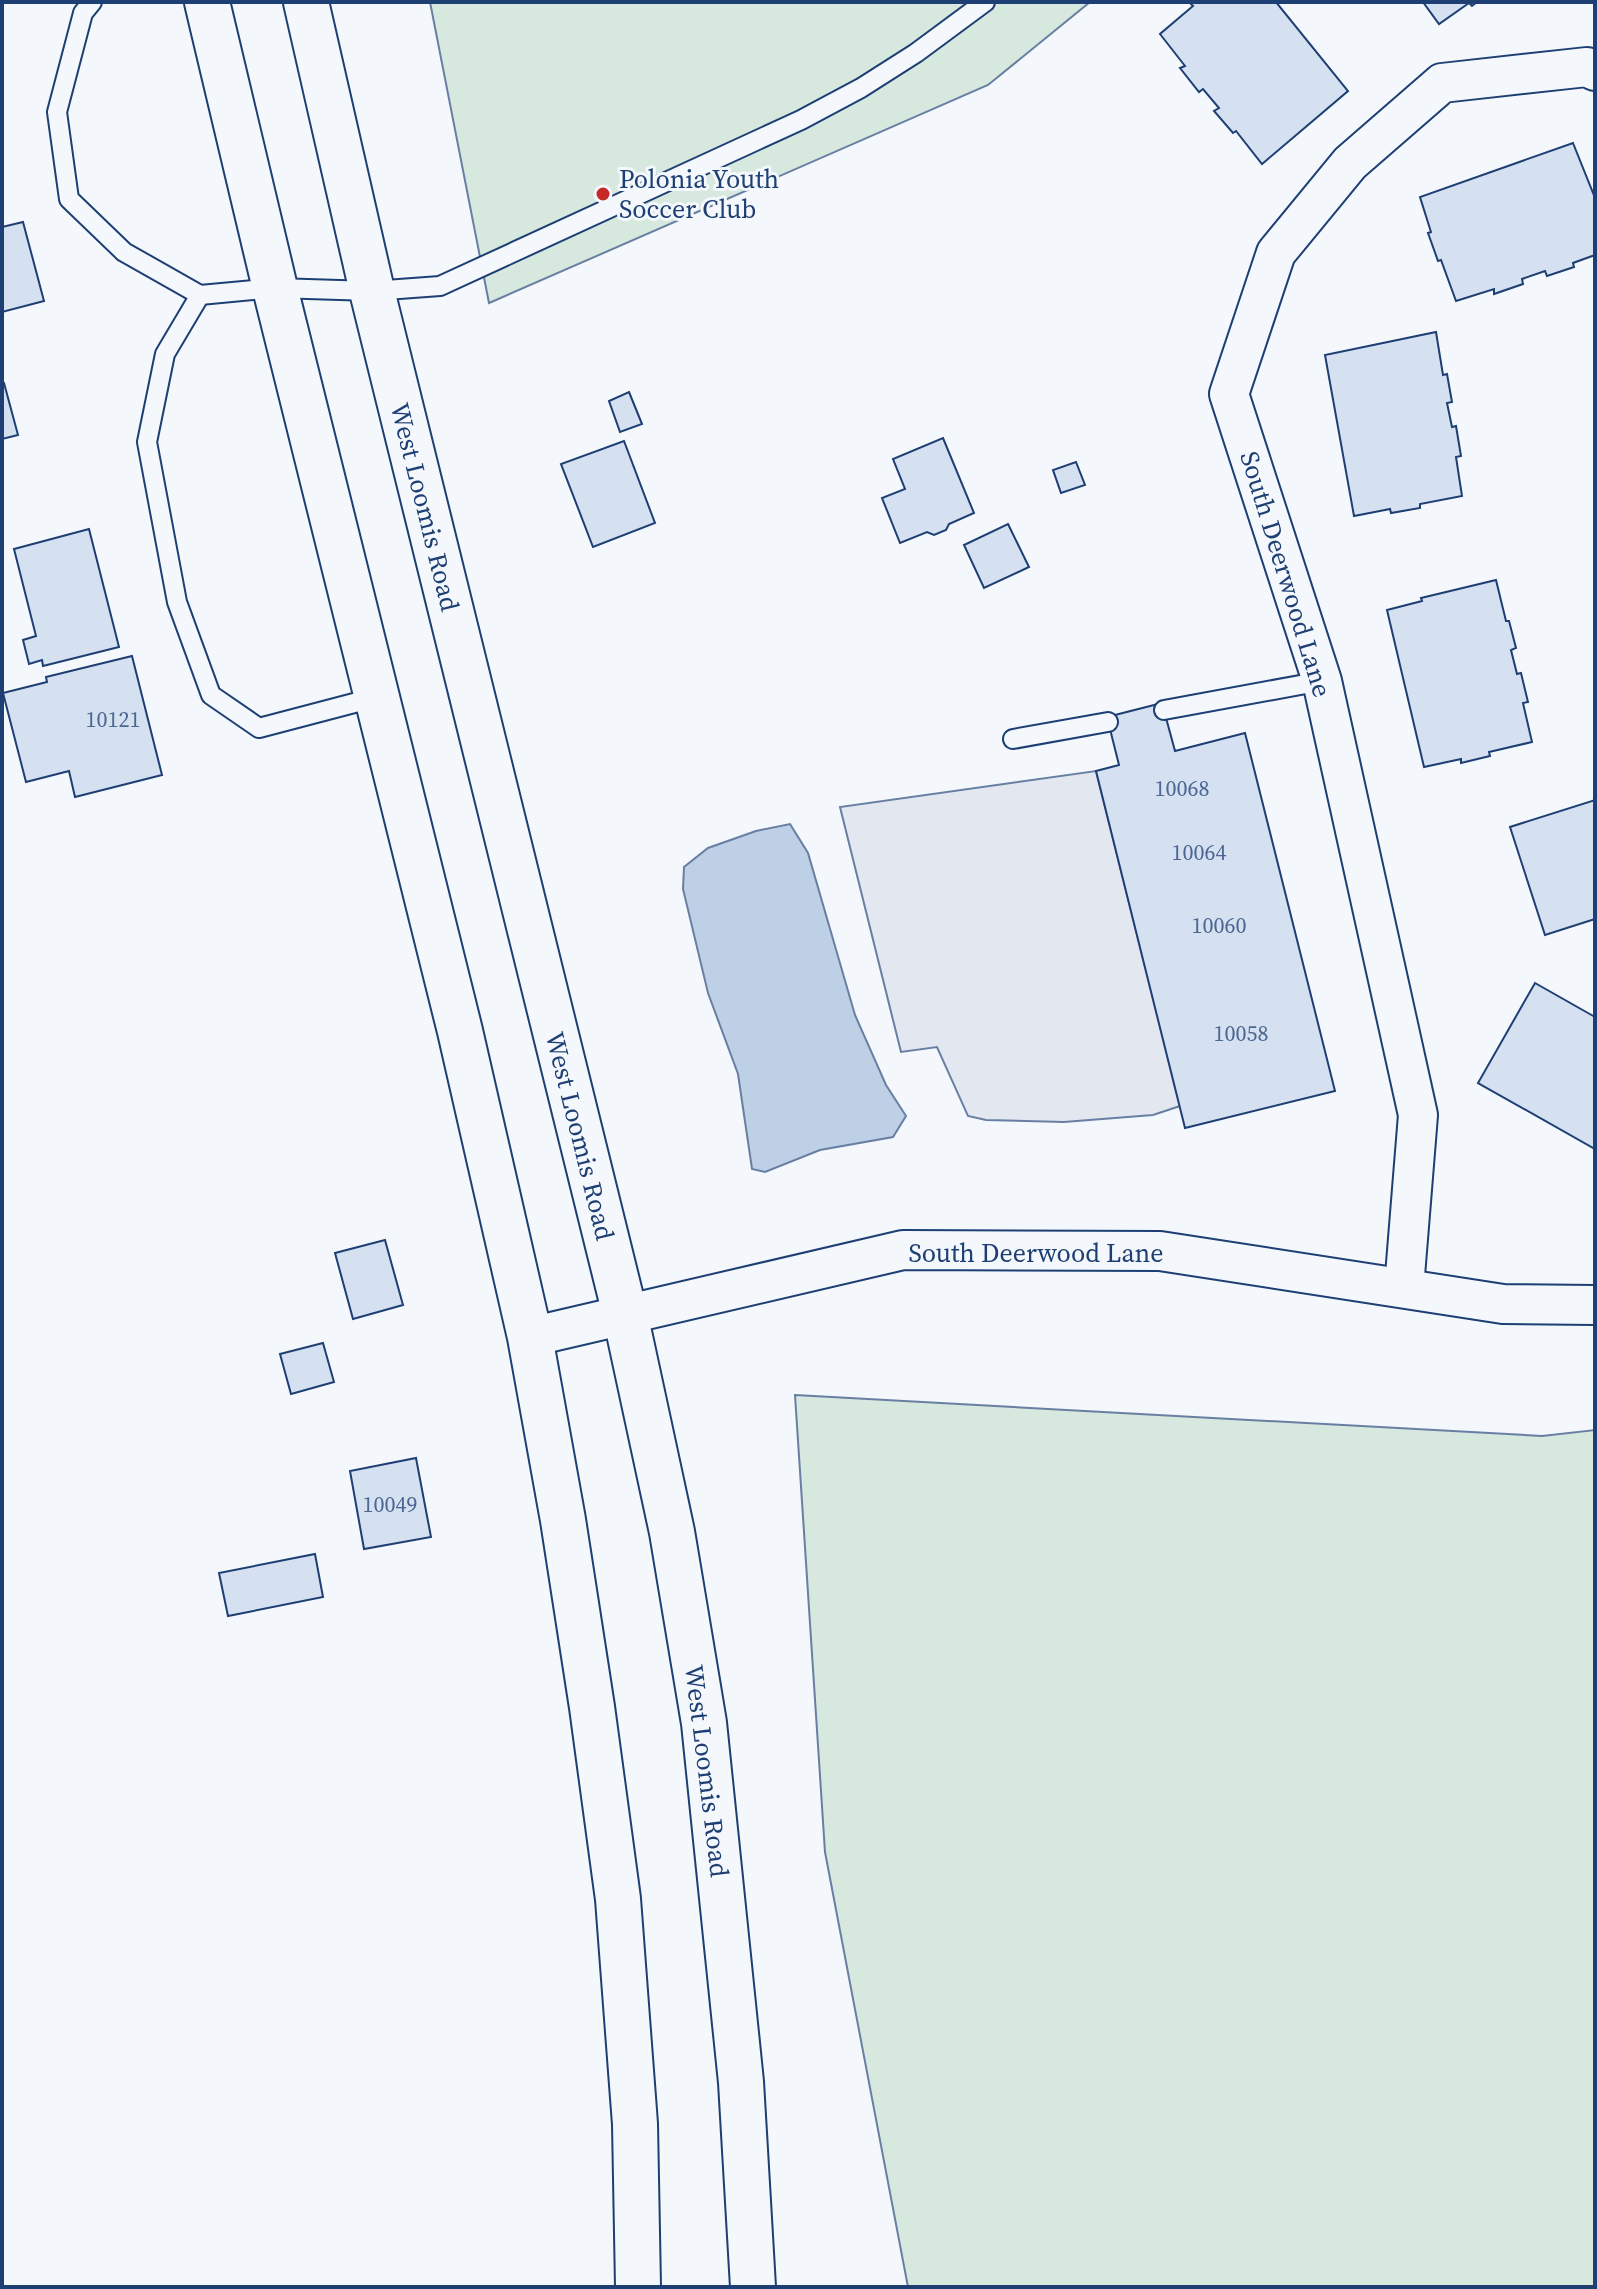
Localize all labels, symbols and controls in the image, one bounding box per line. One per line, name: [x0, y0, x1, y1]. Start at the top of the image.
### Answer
place label: Polonia Youth Soccer Club: [619, 161, 779, 227]
marker: Polonia Youth Soccer Club: [594, 185, 612, 203]
street label: West Loomis Road: [382, 399, 468, 615]
street label: South Deerwood Lane: [1231, 447, 1341, 701]
house number: 10121: [85, 704, 141, 734]
house number: 10068: [1154, 773, 1210, 803]
house number: 10064: [1171, 837, 1227, 867]
house number: 10060: [1191, 910, 1247, 940]
house number: 10058: [1213, 1018, 1269, 1048]
street label: West Loomis Road: [537, 1028, 623, 1244]
street label: South Deerwood Lane: [908, 1235, 1164, 1271]
house number: 10049: [362, 1489, 418, 1519]
street label: West Loomis Road: [676, 1663, 738, 1879]

